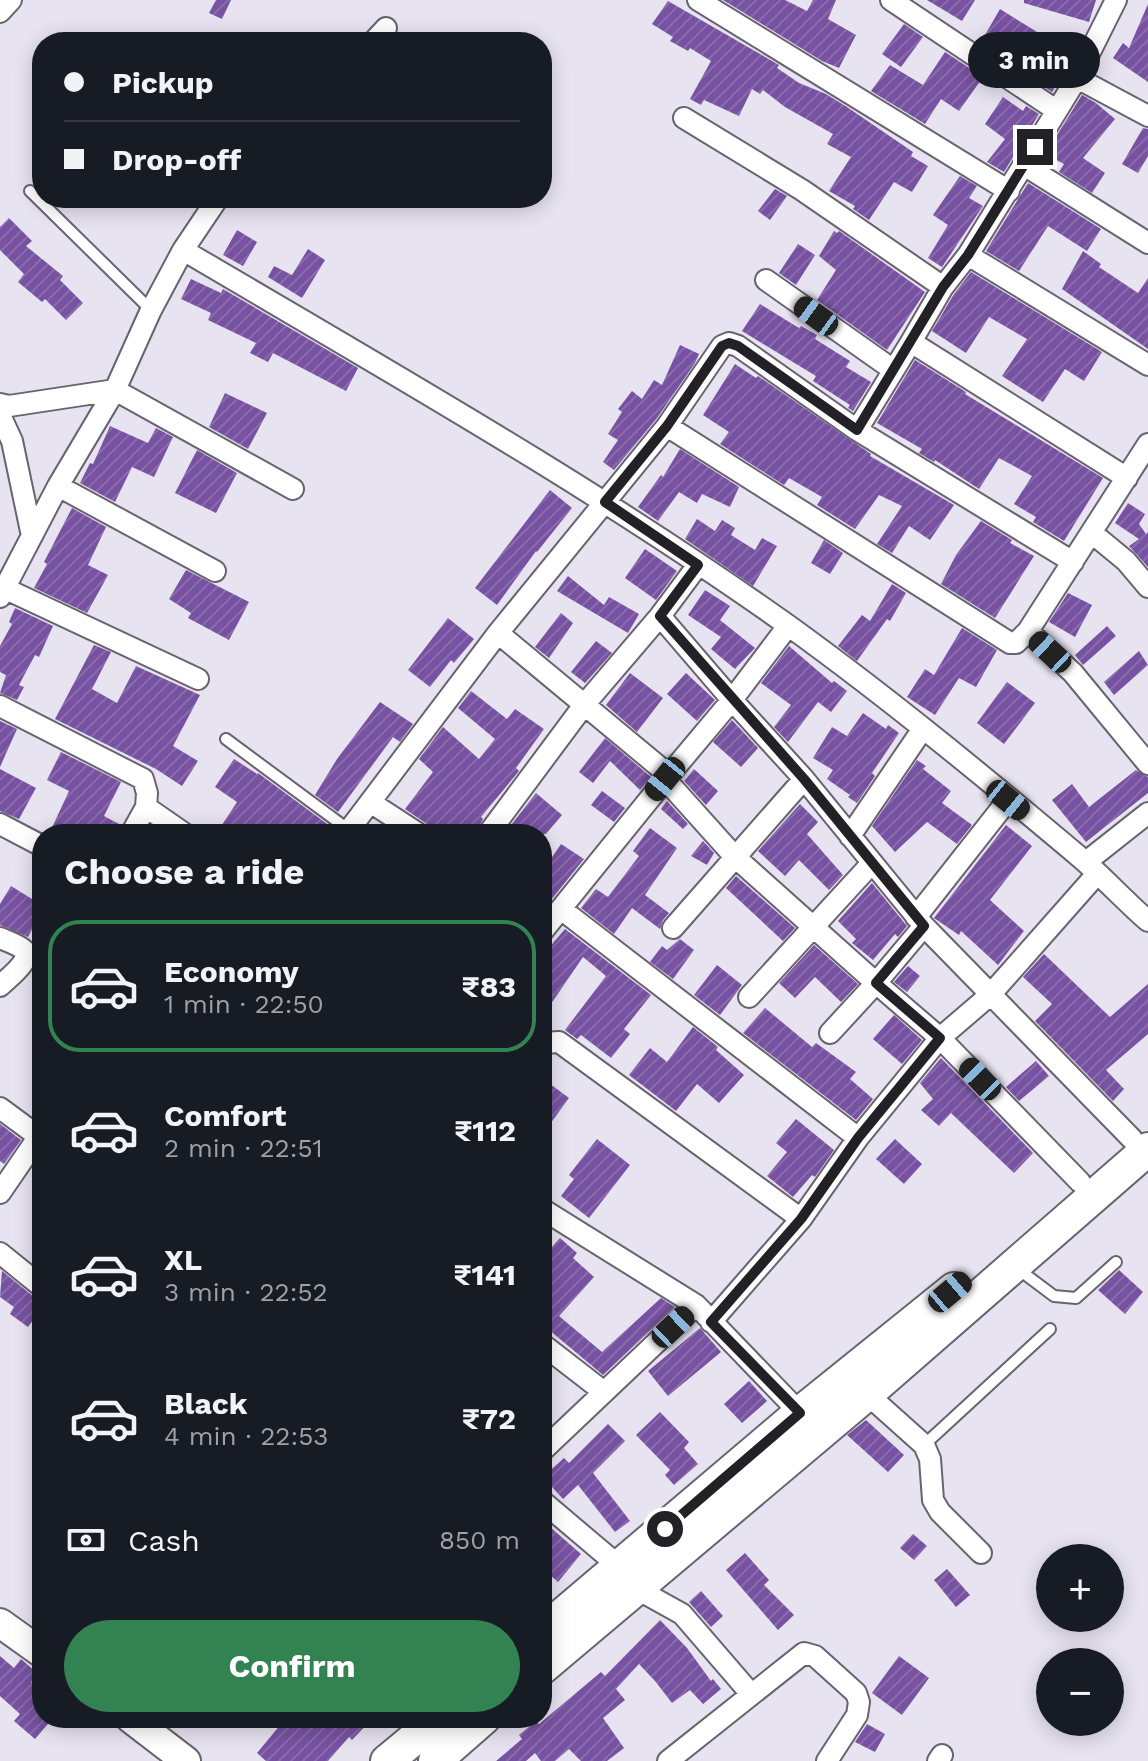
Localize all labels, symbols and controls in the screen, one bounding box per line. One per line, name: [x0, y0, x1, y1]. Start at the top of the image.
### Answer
callout: 3 min: [969, 31, 1101, 87]
text: 3 min: [998, 45, 1070, 75]
text: Pickup: [112, 65, 214, 100]
route end: [1017, 129, 1053, 165]
text: Drop-off: [112, 142, 241, 177]
car: [790, 292, 842, 340]
car: [1024, 627, 1076, 677]
car: [641, 753, 689, 805]
car: [982, 776, 1034, 824]
text: Choose a ride: [64, 851, 304, 893]
icon: car: [68, 950, 140, 1022]
text: Economy: [164, 954, 299, 989]
text: ₹83: [462, 969, 516, 1004]
text: 1 min · 22:50: [164, 989, 324, 1019]
car: [955, 1053, 1005, 1105]
icon: car: [68, 1094, 140, 1166]
text: Comfort: [164, 1098, 286, 1133]
text: ₹112: [454, 1113, 516, 1148]
text: 2 min · 22:51: [164, 1133, 323, 1163]
icon: car: [68, 1238, 140, 1310]
text: XL: [164, 1242, 202, 1277]
text: ₹141: [453, 1257, 516, 1292]
car: [924, 1267, 976, 1317]
text: 3 min · 22:52: [164, 1277, 328, 1307]
car: [647, 1302, 699, 1352]
icon: car: [68, 1382, 140, 1454]
text: Black: [164, 1386, 248, 1421]
text: ₹72: [462, 1401, 516, 1436]
text: 4 min · 22:53: [164, 1421, 328, 1451]
route start: [647, 1511, 683, 1547]
icon: cash: [64, 1518, 108, 1562]
text: Cash: [128, 1523, 200, 1558]
text: 850 m: [439, 1525, 520, 1555]
map controls: [1036, 1544, 1124, 1736]
button: +: [1036, 1544, 1124, 1632]
button: Confirm: [64, 1620, 520, 1712]
button: −: [1036, 1648, 1124, 1736]

